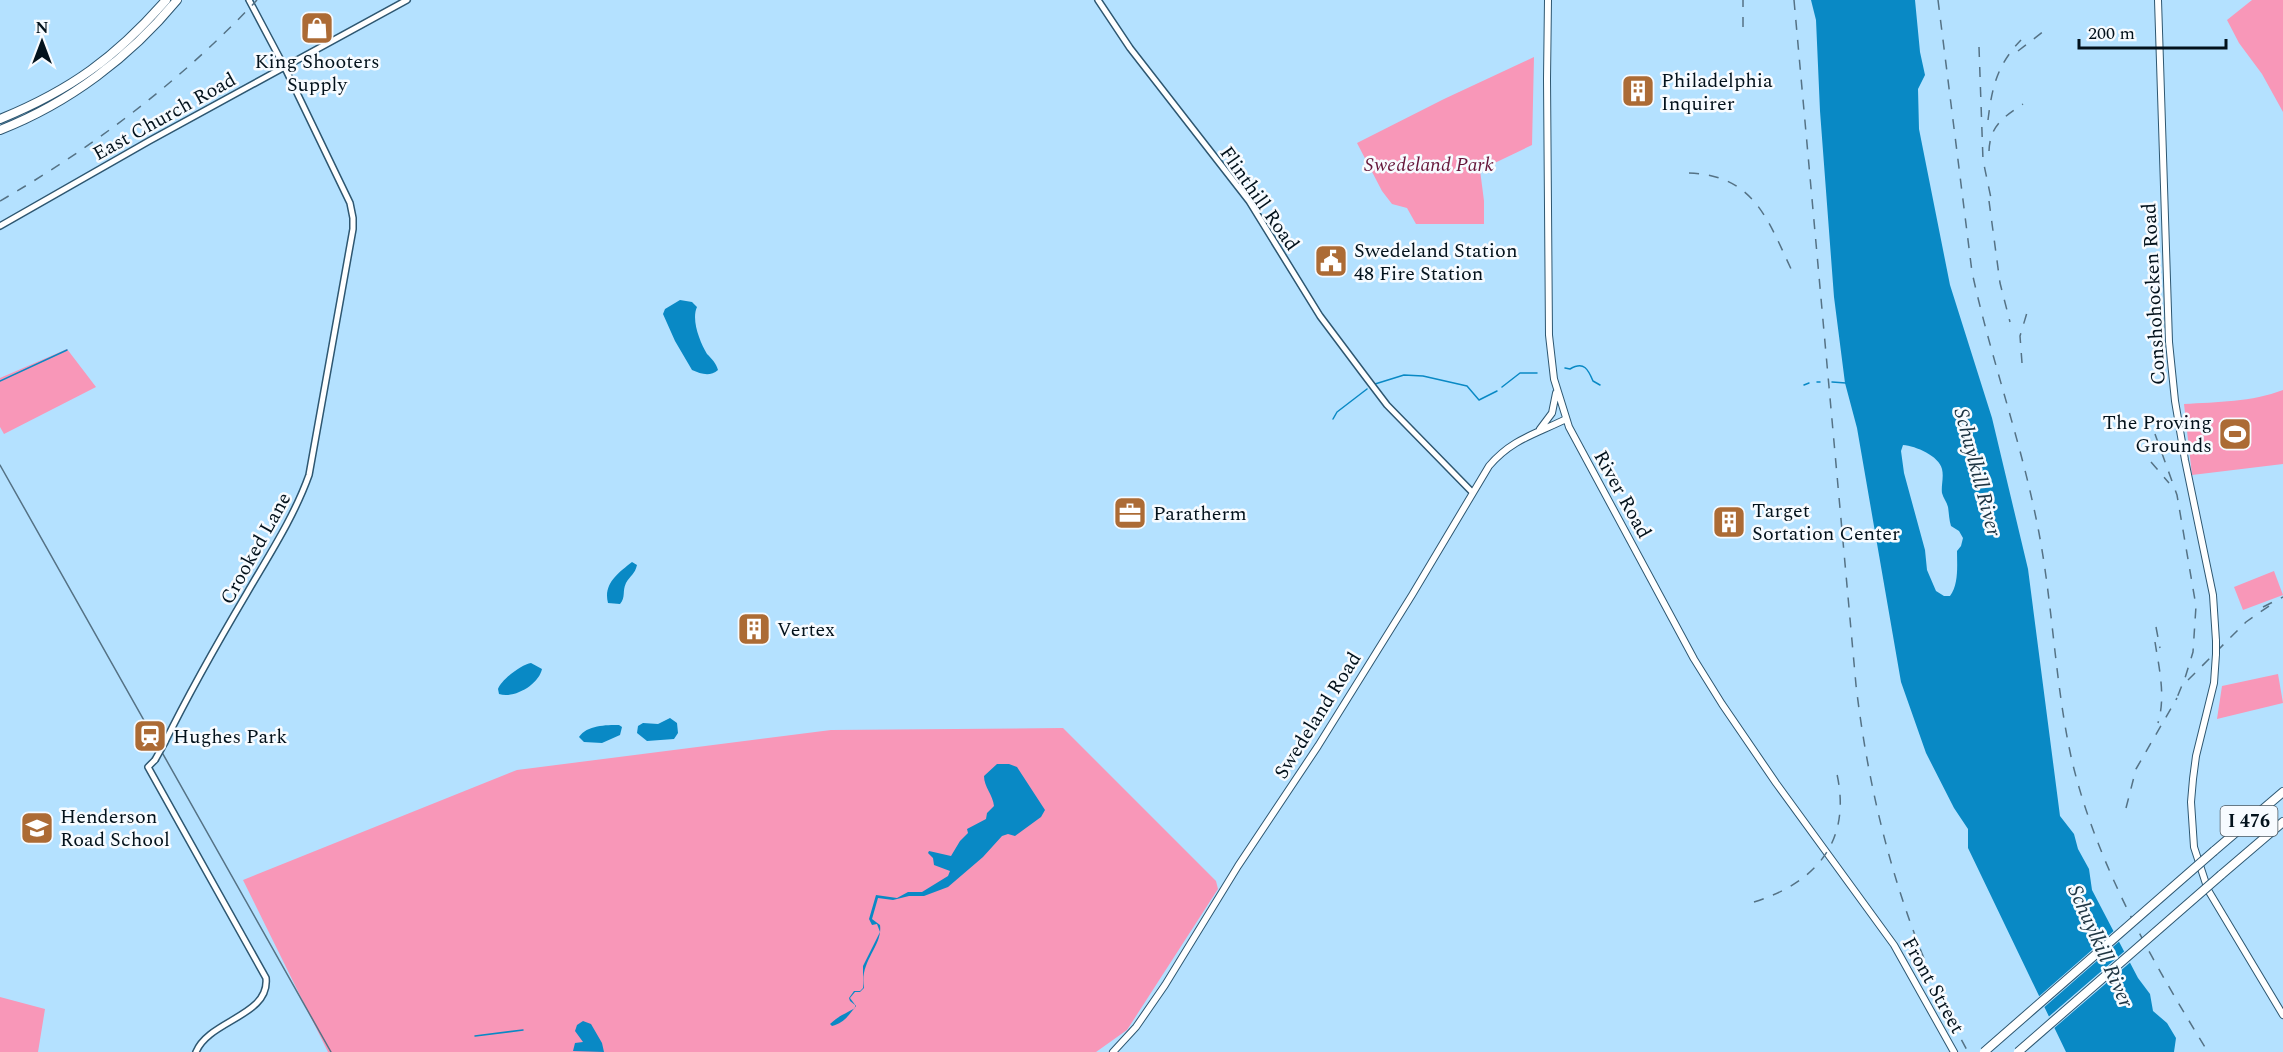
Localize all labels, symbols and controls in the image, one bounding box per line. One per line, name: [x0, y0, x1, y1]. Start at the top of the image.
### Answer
shop icon: King Shooters Supply: [299, 10, 335, 46]
north arrow: [12, 12, 72, 72]
scale bar: [2079, 12, 2226, 50]
text: N: [35, 16, 49, 40]
text: 200 m: [2088, 20, 2135, 47]
place label: King Shooters Supply: [254, 47, 380, 100]
street label: East Church Road: [87, 65, 242, 169]
place label: Philadelphia Inquirer: [1661, 66, 1773, 119]
building icon: Philadelphia Inquirer: [1620, 73, 1656, 109]
street label: Flinthill Road: [1212, 140, 1307, 257]
park label: Swedeland Park: [1364, 150, 1494, 180]
street label: Conshohocken Road: [2134, 202, 2174, 386]
place label: Swedeland Station 48 Fire Station: [1354, 236, 1518, 289]
public building icon: Swedeland Station 48 Fire Station: [1313, 243, 1349, 279]
water label: Schuylkill River: [1945, 405, 2010, 541]
place label: The Proving Grounds: [2103, 408, 2212, 461]
sports icon: The Proving Grounds: [2217, 416, 2253, 452]
street label: River Road: [1586, 445, 1659, 544]
street label: Crooked Lane: [213, 487, 299, 610]
office icon: Paratherm: [1112, 495, 1148, 531]
place label: Target Sortation Center: [1752, 496, 1900, 549]
place label: Paratherm: [1153, 499, 1247, 529]
building icon: Target Sortation Center: [1711, 504, 1747, 540]
building icon: Vertex: [736, 611, 772, 647]
place label: Vertex: [777, 615, 835, 645]
street label: Swedeland Road: [1267, 646, 1369, 785]
station icon: Hughes Park: [132, 718, 168, 754]
place label: Hughes Park: [173, 722, 287, 752]
place label: Henderson Road School: [60, 802, 170, 855]
road number: I 476: [2220, 806, 2278, 836]
school or university icon: Henderson Road School: [19, 810, 55, 846]
water label: Schuylkill River: [2059, 880, 2142, 1014]
street label: Front Street: [1894, 932, 1972, 1039]

